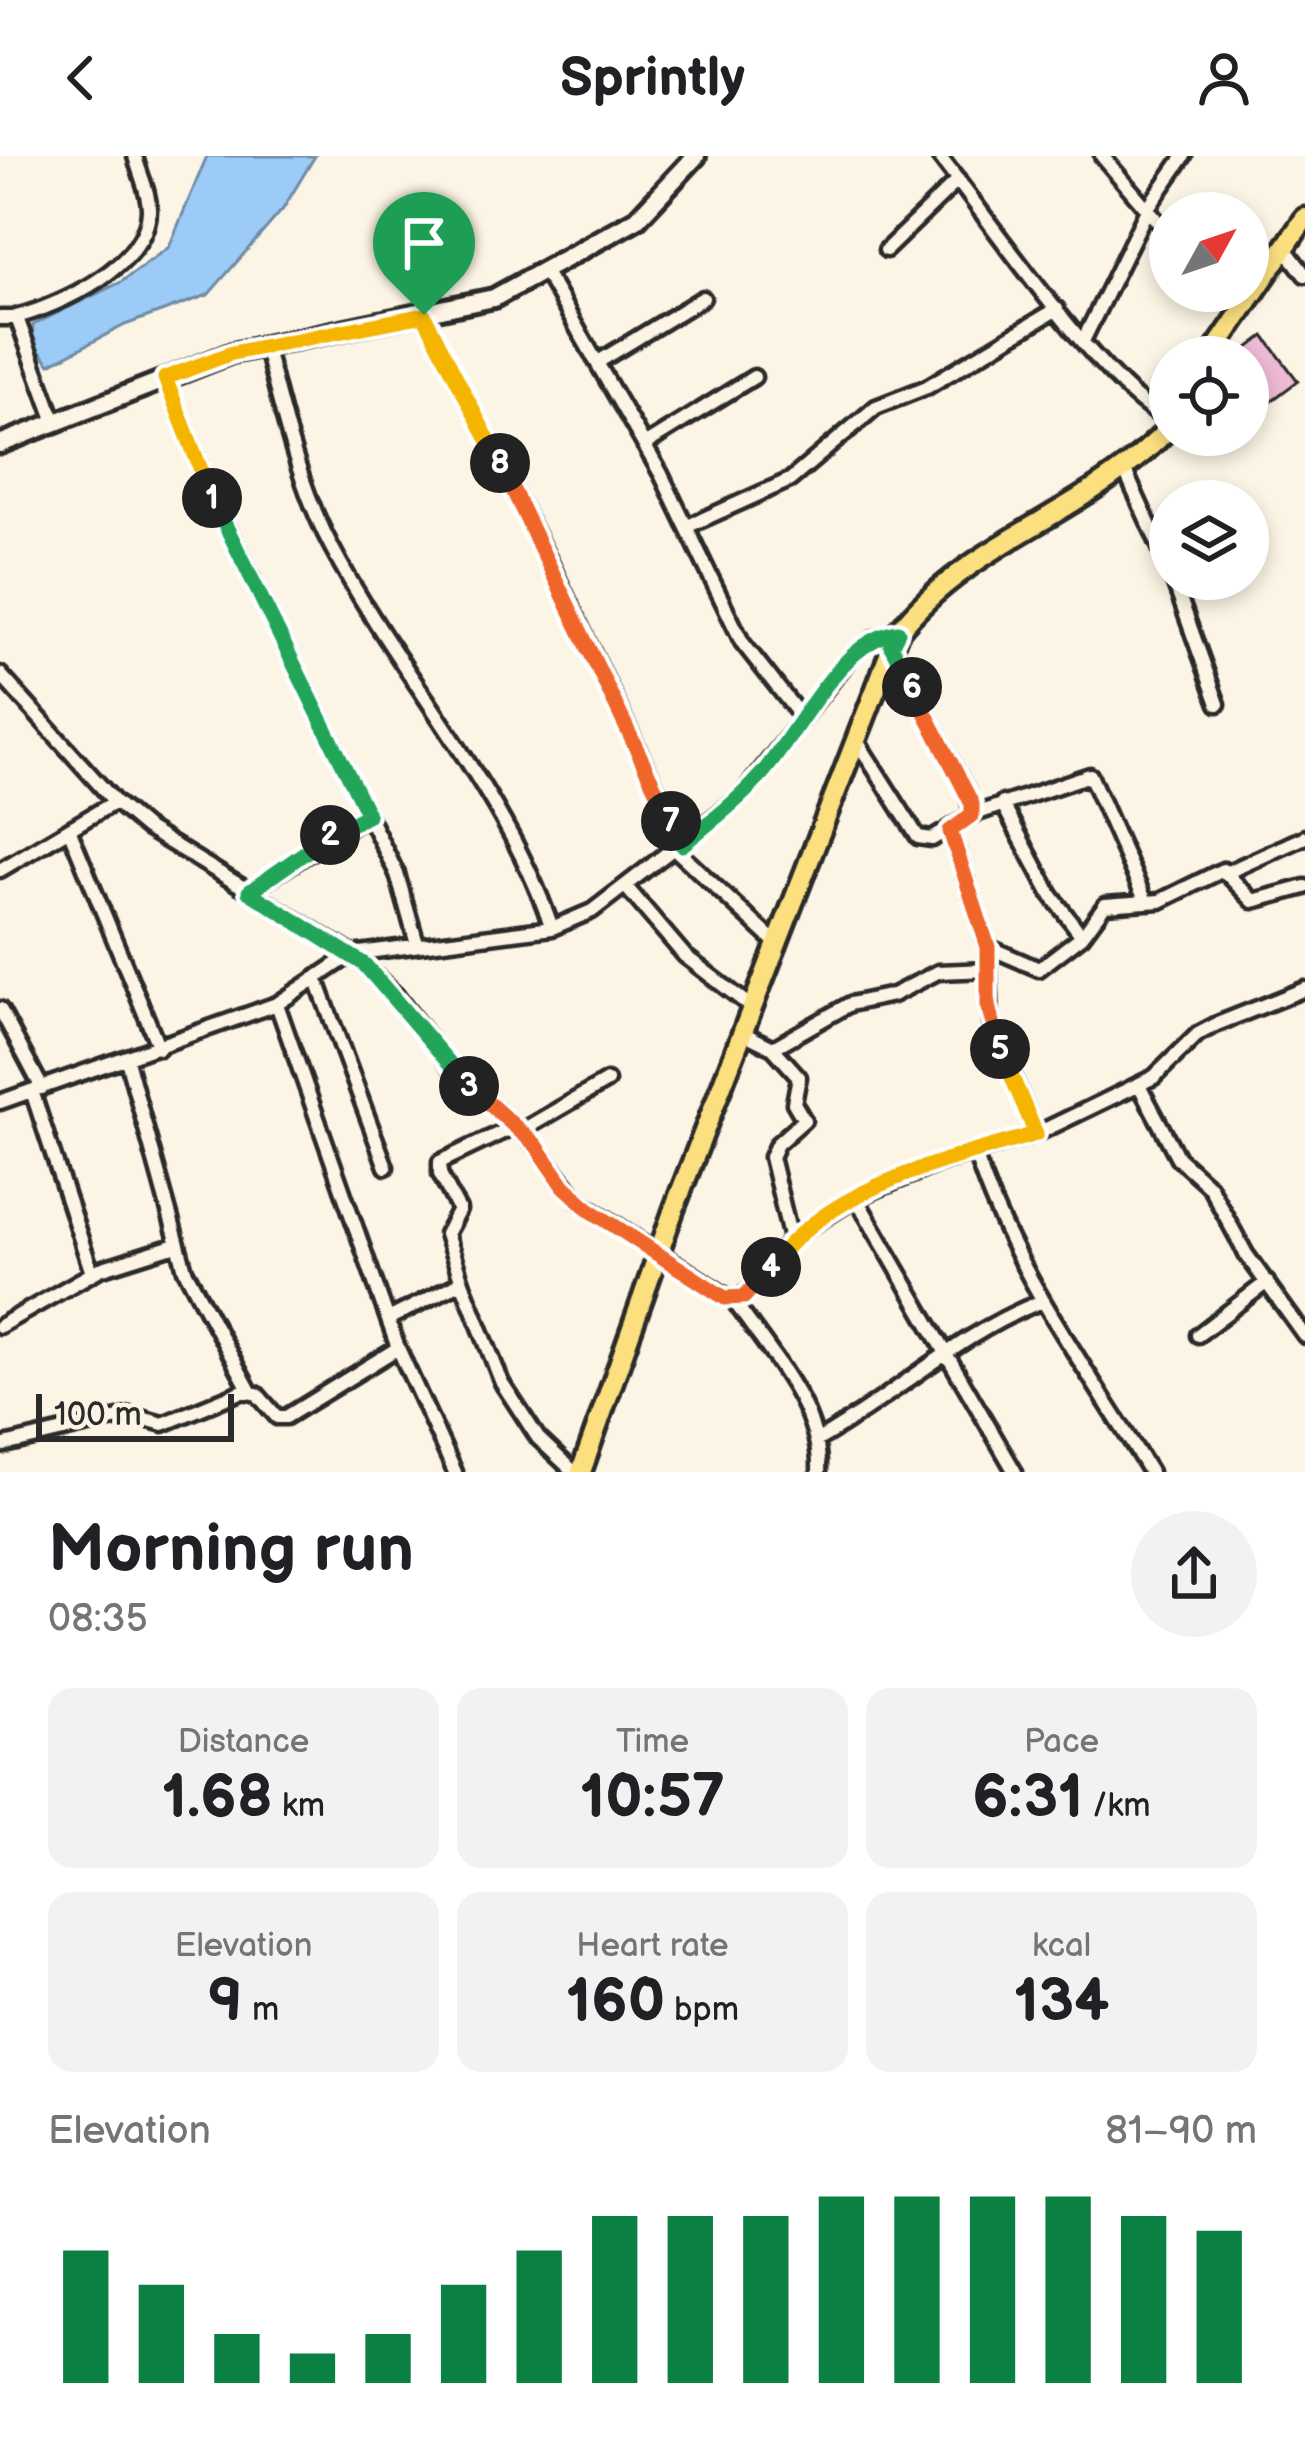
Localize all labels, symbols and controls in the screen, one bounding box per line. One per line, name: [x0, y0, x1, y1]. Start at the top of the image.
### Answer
icon: back: [48, 45, 114, 111]
icon: person: [1191, 45, 1257, 111]
text: Sprintly: [560, 46, 745, 111]
pin: [373, 192, 475, 315]
north arrow: [1149, 192, 1269, 312]
map controls: [1149, 192, 1269, 600]
icon: arrive: [391, 210, 457, 276]
button: locate: [1149, 336, 1269, 456]
pin: 8: [470, 433, 530, 493]
text: 8: [490, 443, 510, 483]
pin: 1: [182, 468, 242, 528]
text: 1: [205, 478, 219, 518]
button: layers: [1149, 480, 1269, 600]
pin: 6: [882, 657, 942, 717]
text: 6: [902, 667, 922, 707]
pin: 7: [641, 791, 701, 851]
text: 7: [662, 801, 680, 841]
pin: 2: [300, 805, 360, 865]
text: 2: [320, 815, 340, 855]
pin: 5: [970, 1019, 1030, 1079]
text: 5: [990, 1029, 1010, 1069]
pin: 3: [439, 1056, 499, 1116]
text: 3: [459, 1066, 479, 1106]
pin: 4: [741, 1237, 801, 1297]
text: 4: [761, 1247, 781, 1287]
scale bar: [36, 1388, 234, 1441]
text: 100 m: [54, 1395, 142, 1435]
text: Morning run: [48, 1511, 414, 1590]
button: share: [1131, 1511, 1257, 1637]
text: 08:35: [48, 1596, 148, 1643]
text: Distance: [178, 1722, 309, 1762]
text: Time: [616, 1722, 689, 1762]
text: Pace: [1024, 1722, 1099, 1762]
text: 1.68: [162, 1762, 273, 1834]
text: 10:57: [580, 1762, 725, 1834]
text: 6:31: [972, 1762, 1083, 1834]
text: km: [273, 1786, 325, 1826]
text: /km: [1083, 1786, 1151, 1826]
text: Elevation: [175, 1926, 312, 1966]
text: Heart rate: [576, 1926, 729, 1966]
text: kcal: [1032, 1926, 1091, 1966]
text: 9: [208, 1966, 243, 2038]
text: 160: [566, 1966, 665, 2038]
text: 134: [1014, 1966, 1109, 2038]
text: m: [243, 1990, 279, 2030]
text: bpm: [665, 1990, 739, 2030]
text: Elevation: [48, 2108, 211, 2155]
text: 81–90 m: [1105, 2108, 1257, 2155]

